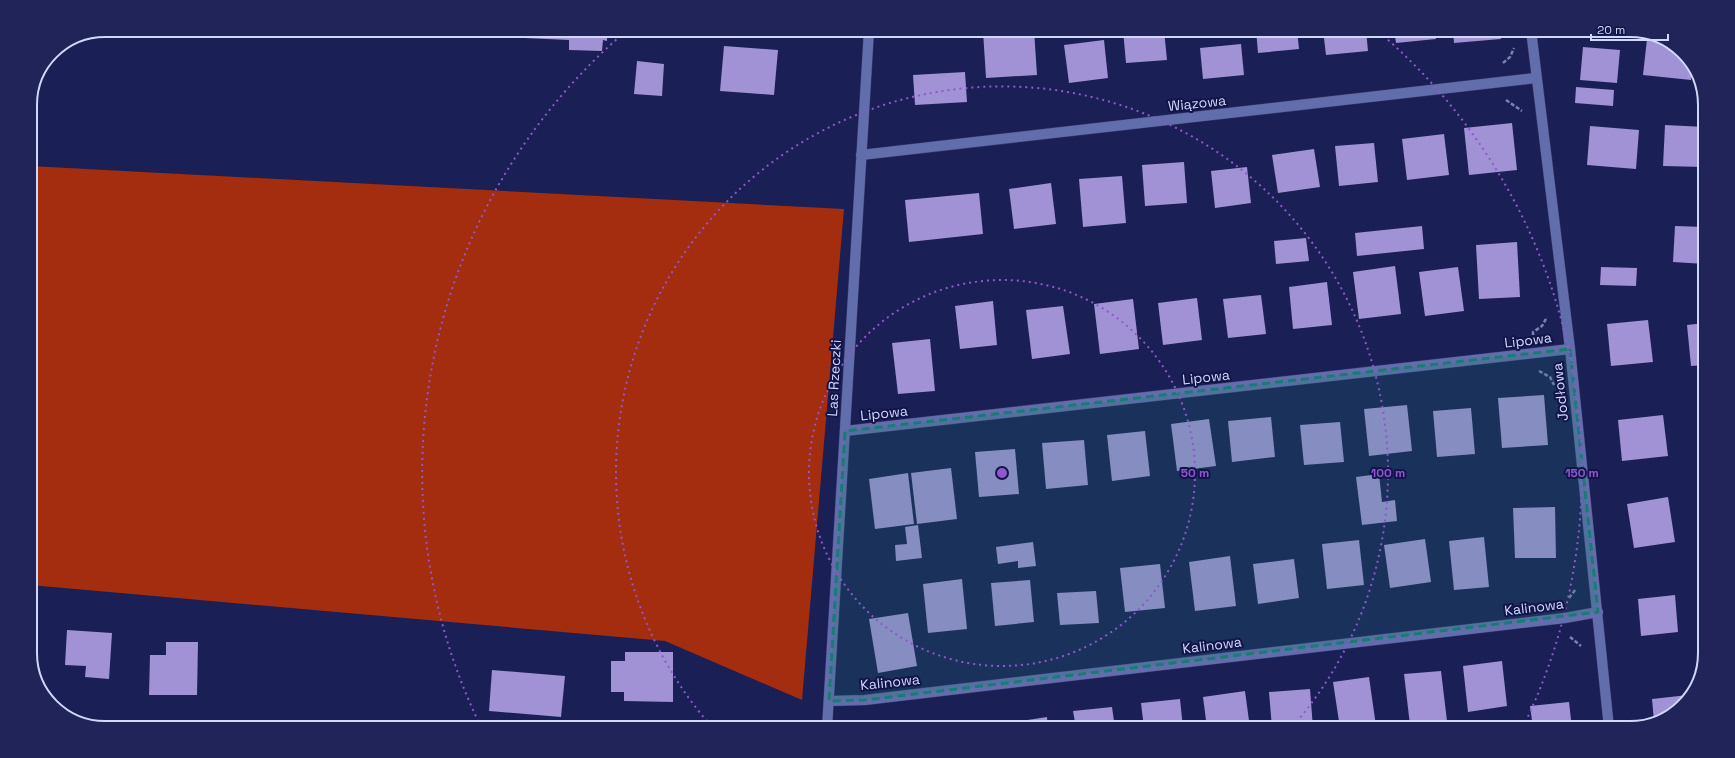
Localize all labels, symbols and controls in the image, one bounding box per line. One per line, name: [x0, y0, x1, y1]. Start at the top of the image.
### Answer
scale bar: [1591, 16, 1668, 42]
text: 20 m: [1597, 22, 1625, 38]
street label: Wiązowa: [1167, 91, 1227, 115]
street label: Lipowa: [1503, 328, 1553, 352]
street label: Las Rzeczki: [823, 339, 845, 417]
street label: Jodłowa: [1548, 362, 1572, 422]
street label: Lipowa: [1181, 366, 1231, 388]
street label: Lipowa: [859, 402, 909, 424]
text: 50 m: [1181, 465, 1209, 481]
text: 100 m: [1371, 465, 1405, 481]
text: 150 m: [1565, 465, 1599, 481]
centre of rings: [995, 466, 1009, 480]
street label: Kalinowa: [1503, 594, 1565, 620]
street label: Kalinowa: [1181, 632, 1243, 658]
street label: Kalinowa: [859, 670, 921, 694]

